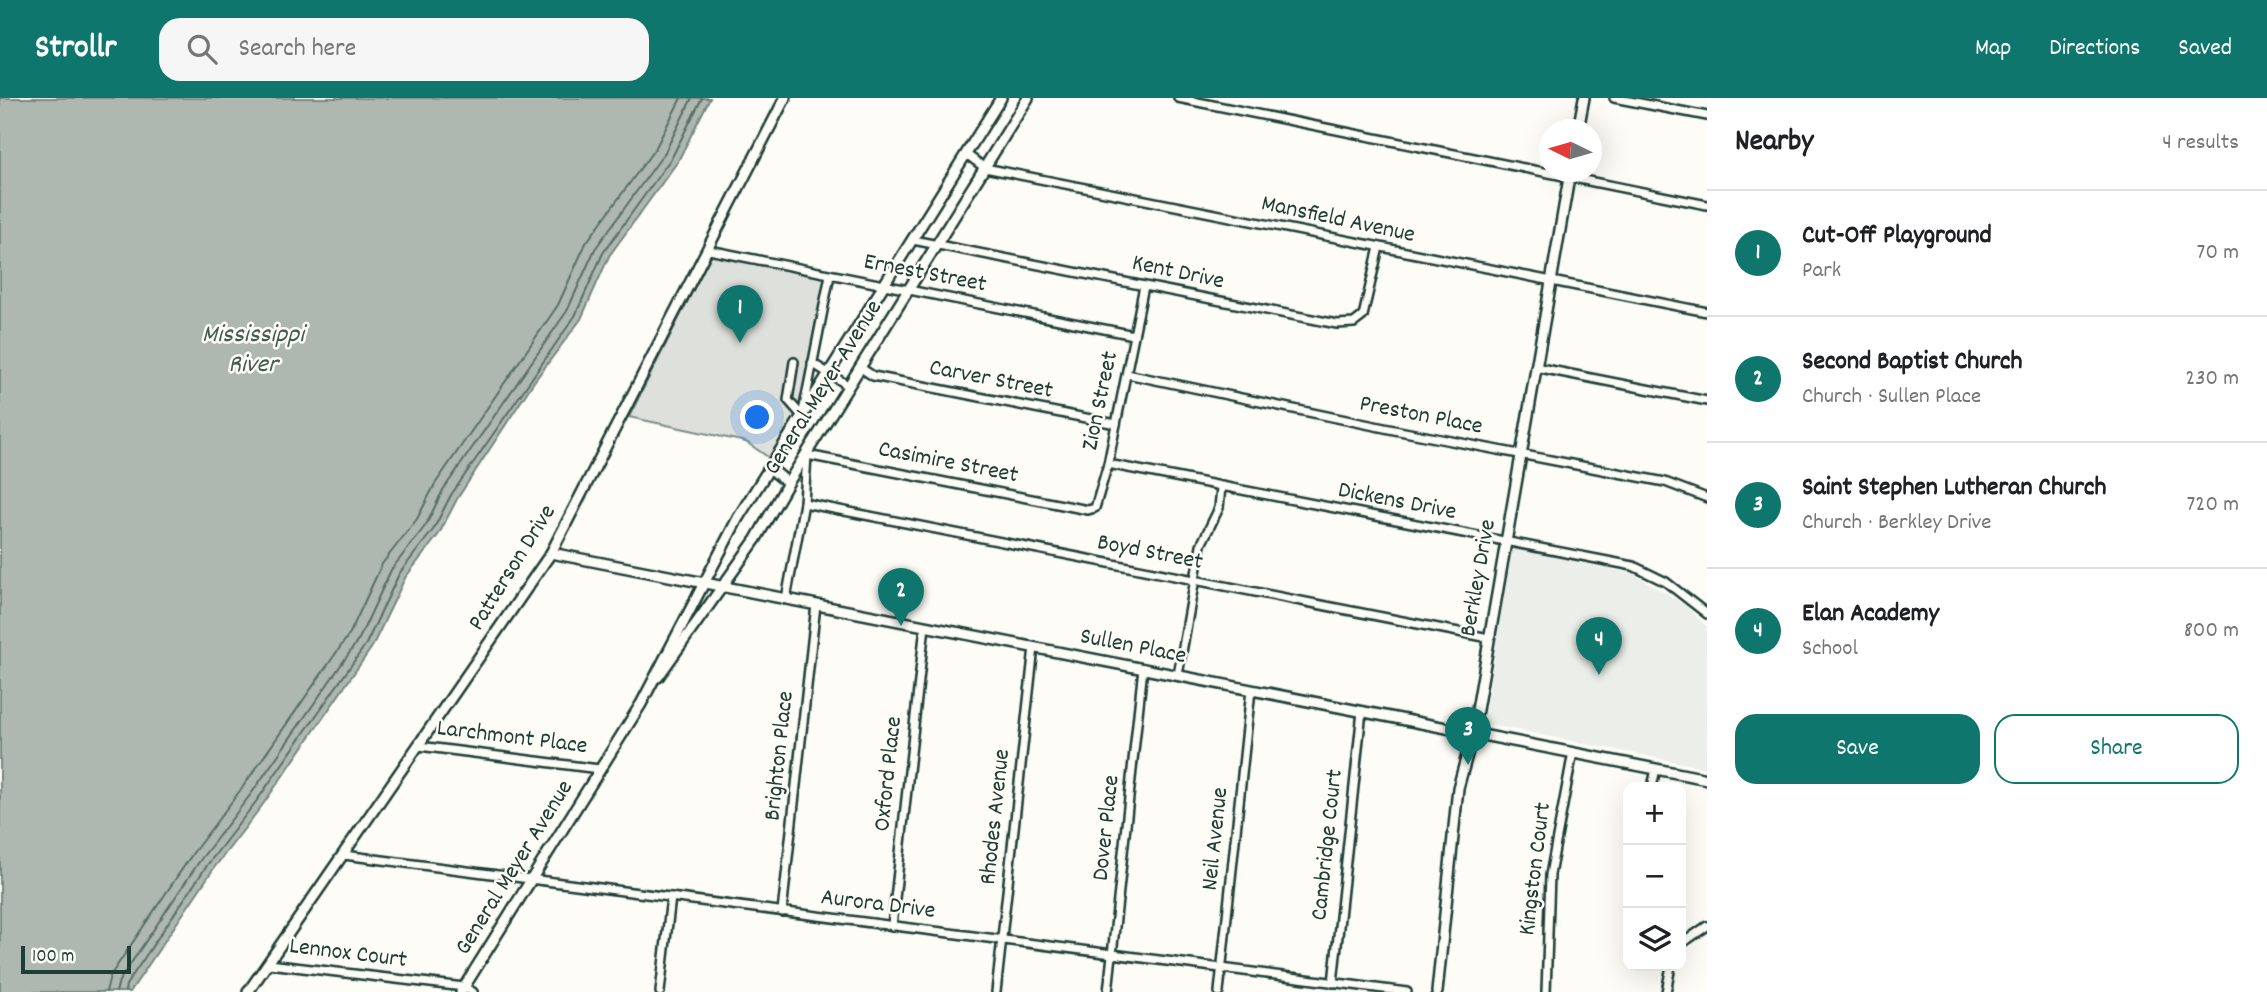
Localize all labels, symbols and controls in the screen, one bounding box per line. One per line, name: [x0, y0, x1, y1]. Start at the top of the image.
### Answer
search box: [159, 18, 649, 81]
text: Strollr: [35, 26, 117, 73]
icon: search: [183, 30, 221, 68]
text: Search here: [239, 31, 356, 68]
text: Map: [1975, 32, 2011, 66]
text: Directions: [2049, 32, 2140, 66]
text: Saved: [2178, 32, 2232, 66]
north arrow: [1539, 119, 1602, 182]
text: Nearby: [1735, 122, 1813, 165]
text: 4 results: [2162, 127, 2239, 160]
street label: Mansfield Avenue: [1258, 187, 1418, 253]
text: Cut-Off Playground: [1802, 218, 1992, 255]
text: 1: [1755, 237, 1761, 270]
text: 70 m: [2197, 237, 2239, 270]
street label: Ernest Street: [861, 245, 989, 303]
street label: Kent Drive: [1129, 247, 1227, 299]
text: Park: [1802, 255, 1841, 288]
pin: 1: [717, 285, 763, 343]
street label: General Meyer Avenue: [756, 294, 892, 482]
water label: Mississippi River: [202, 317, 308, 384]
text: Second Baptist Church: [1802, 344, 2022, 381]
street label: Zion Street: [1074, 348, 1128, 454]
street label: Carver Street: [926, 351, 1056, 409]
text: 2: [1753, 363, 1763, 396]
text: 230 m: [2185, 363, 2239, 396]
text: Church · Sullen Place: [1802, 381, 1981, 414]
street label: Preston Place: [1357, 387, 1485, 445]
your location: [740, 400, 774, 434]
street label: Casimire Street: [875, 433, 1021, 493]
text: Saint Stephen Lutheran Church: [1802, 470, 2106, 507]
street label: Dickens Drive: [1335, 474, 1459, 530]
text: 3: [1753, 489, 1763, 522]
text: 720 m: [2187, 489, 2239, 522]
street label: Patterson Drive: [461, 498, 565, 638]
text: Church · Berkley Drive: [1802, 507, 1991, 540]
street label: Berkley Drive: [1452, 517, 1506, 639]
street label: Boyd Street: [1094, 526, 1206, 580]
pin: 2: [878, 568, 924, 626]
text: Elan Academy: [1802, 596, 1939, 633]
text: 4: [1753, 615, 1763, 648]
text: 800 m: [2184, 615, 2239, 648]
pin: 4: [1576, 617, 1622, 675]
street label: Sullen Place: [1077, 620, 1189, 674]
text: School: [1802, 633, 1858, 666]
street label: Brighton Place: [756, 689, 804, 823]
pin: 3: [1445, 707, 1491, 765]
street label: Larchmont Place: [435, 712, 589, 764]
button: Save: [1735, 714, 1980, 784]
button: Share: [1994, 714, 2239, 784]
street label: Oxford Place: [866, 715, 912, 833]
street label: Rhodes Avenue: [972, 747, 1020, 887]
street label: Cambridge Court: [1303, 768, 1353, 922]
street label: Dover Place: [1085, 773, 1129, 883]
street label: General Meyer Avenue: [447, 774, 583, 962]
map controls: [1623, 782, 1686, 971]
button: +: [1623, 782, 1686, 845]
street label: Neil Avenue: [1194, 786, 1238, 892]
street label: Kingston Court: [1511, 800, 1561, 938]
button: −: [1623, 845, 1686, 908]
street label: Aurora Drive: [819, 881, 937, 929]
button: layers: [1623, 908, 1686, 971]
street label: Lennox Court: [287, 930, 409, 978]
scale bar: [21, 943, 131, 975]
text: 100 m: [32, 944, 74, 971]

